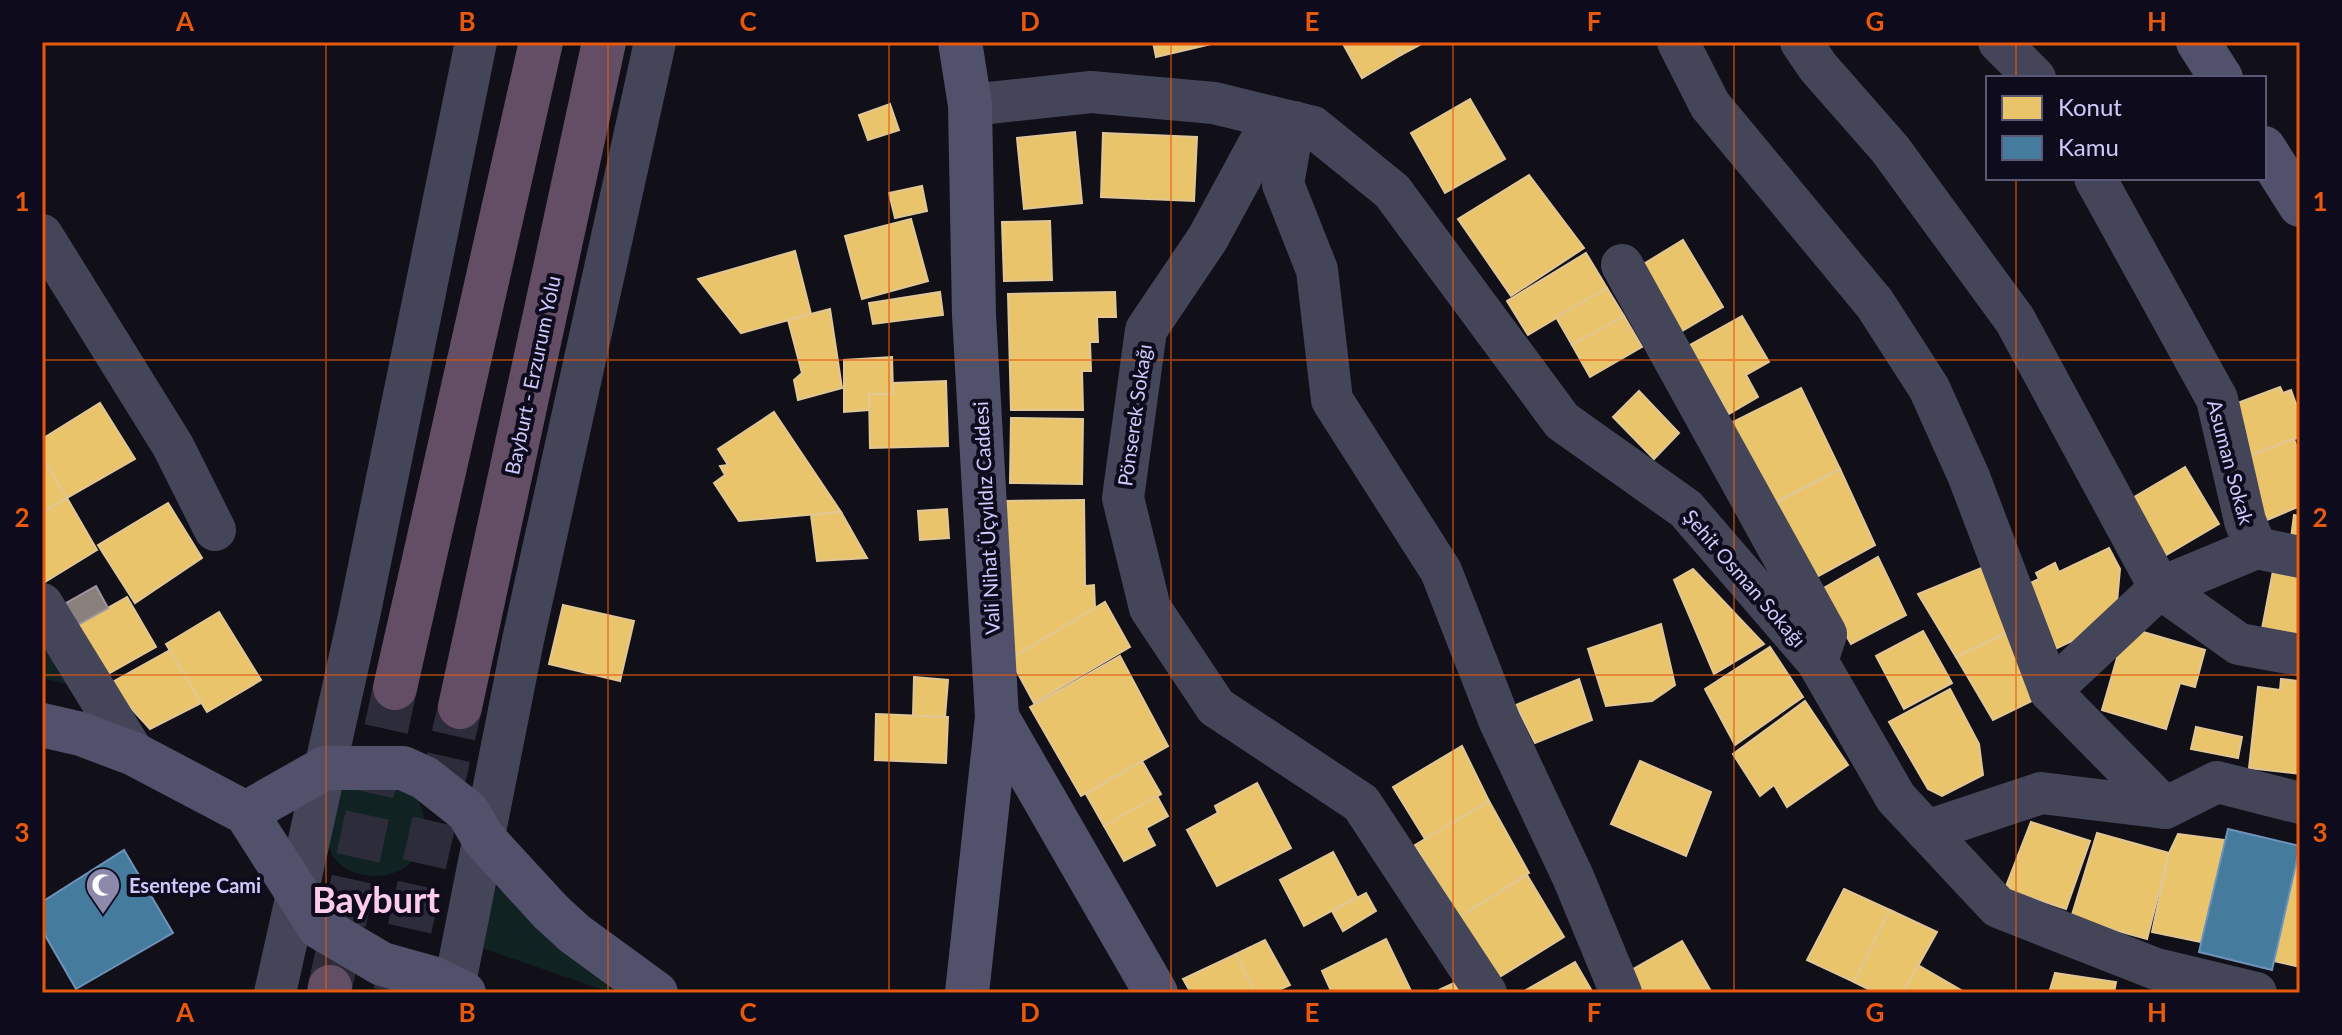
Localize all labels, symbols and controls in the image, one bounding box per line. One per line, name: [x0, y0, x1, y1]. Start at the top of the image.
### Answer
text: A: [175, 5, 195, 37]
text: B: [458, 5, 476, 37]
text: C: [739, 5, 757, 37]
text: D: [1020, 5, 1040, 37]
text: E: [1305, 5, 1319, 37]
text: F: [1587, 5, 1601, 37]
text: G: [1866, 5, 1884, 37]
text: H: [2147, 5, 2167, 37]
legend: [1986, 76, 2266, 180]
text: Konut: [2058, 92, 2122, 121]
text: Kamu: [2058, 132, 2119, 161]
text: 1: [14, 185, 30, 217]
text: 1: [2312, 185, 2328, 217]
street label: Bayburt - Erzurum Yolu: [499, 273, 565, 477]
street label: Pönserek Sokağı: [1112, 342, 1156, 488]
street label: Asuman Sokak: [2203, 397, 2259, 528]
street label: Vali Nihat Üçyıldız Caddesi: [968, 401, 1004, 635]
text: 2: [14, 501, 30, 533]
text: 2: [2312, 501, 2328, 533]
street label: Şehit Osman Sokağı: [1679, 504, 1811, 652]
text: 3: [14, 816, 30, 848]
text: 3: [2312, 816, 2328, 848]
mosque icon: Esentepe Cami: [84, 866, 122, 916]
place label: Esentepe Cami: [129, 873, 261, 897]
district label: Bayburt: [312, 877, 440, 921]
text: A: [175, 996, 195, 1028]
text: B: [458, 996, 476, 1028]
text: C: [739, 996, 757, 1028]
text: D: [1020, 996, 1040, 1028]
text: E: [1305, 996, 1319, 1028]
text: F: [1587, 996, 1601, 1028]
text: G: [1866, 996, 1884, 1028]
text: H: [2147, 996, 2167, 1028]

